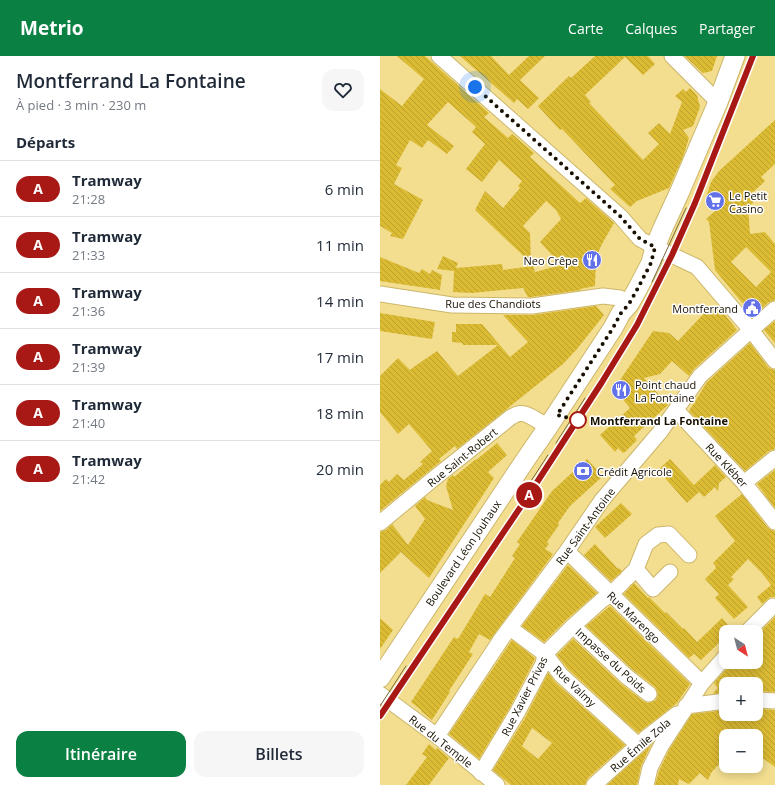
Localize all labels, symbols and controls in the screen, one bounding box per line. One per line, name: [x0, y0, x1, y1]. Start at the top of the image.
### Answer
text: Metrio: [20, 15, 84, 41]
text: Carte: [568, 19, 603, 38]
text: Calques: [625, 19, 677, 38]
text: Partager: [699, 19, 755, 38]
text: Montferrand La Fontaine: [16, 68, 246, 94]
button: heart: [322, 69, 364, 111]
your location: [465, 77, 485, 97]
text: À pied · 3 min · 230 m: [16, 96, 146, 114]
text: Départs: [16, 132, 75, 152]
text: Tramway: [72, 170, 142, 190]
text: A: [33, 179, 43, 198]
text: 6 min: [325, 179, 364, 199]
place label: Le Petit Casino: [729, 188, 767, 216]
text: 21:28: [72, 190, 105, 208]
supermarket icon: Le Petit Casino: [704, 190, 726, 212]
text: Tramway: [72, 226, 142, 246]
text: A: [33, 235, 43, 254]
text: 11 min: [316, 235, 364, 255]
text: 21:33: [72, 246, 105, 264]
restaurant icon: Neo Crêpe: [581, 249, 603, 271]
place label: Neo Crêpe: [524, 253, 578, 268]
text: Tramway: [72, 282, 142, 302]
text: A: [33, 291, 43, 310]
text: 14 min: [316, 291, 364, 311]
street label: Rue des Chandiots: [445, 296, 541, 311]
public building icon: Montferrand: [741, 297, 763, 319]
place label: Montferrand: [672, 301, 738, 316]
text: 21:36: [72, 302, 105, 320]
text: Tramway: [72, 338, 142, 358]
text: A: [33, 347, 43, 366]
text: 17 min: [316, 347, 364, 367]
text: 21:39: [72, 358, 105, 376]
place label: Point chaud La Fontaine: [635, 377, 696, 405]
restaurant icon: Point chaud La Fontaine: [610, 379, 632, 401]
text: Tramway: [72, 394, 142, 414]
text: A: [33, 403, 43, 422]
text: 18 min: [316, 403, 364, 423]
marker: Montferrand La Fontaine: [569, 411, 587, 429]
place label: Montferrand La Fontaine: [590, 413, 728, 428]
text: 21:40: [72, 414, 105, 432]
street label: Rue Saint-Robert: [424, 424, 500, 490]
street label: Rue Kléber: [703, 440, 752, 491]
text: Tramway: [72, 450, 142, 470]
text: A: [33, 459, 43, 478]
text: 20 min: [316, 459, 364, 479]
bank icon: Crédit Agricole: [572, 460, 594, 482]
place label: Crédit Agricole: [597, 464, 672, 479]
text: 21:42: [72, 470, 105, 488]
line badge: A: [516, 482, 542, 508]
text: A: [524, 485, 534, 504]
street label: Rue Saint-Antoine: [552, 485, 618, 567]
street label: Boulevard Léon Jouhaux: [422, 497, 504, 609]
street label: Rue Marengo: [604, 588, 664, 646]
street label: Impasse du Poids: [573, 624, 649, 696]
north arrow: [719, 625, 763, 669]
map controls: [719, 625, 763, 773]
street label: Rue Xavier Privas: [497, 654, 551, 738]
street label: Rue Valmy: [550, 662, 600, 710]
button: +: [719, 677, 763, 721]
street label: Rue du Temple: [406, 711, 476, 771]
street label: Rue Émile Zola: [607, 715, 673, 775]
button: −: [719, 729, 763, 773]
button: Itinéraire: [16, 731, 186, 777]
button: Billets: [194, 731, 364, 777]

